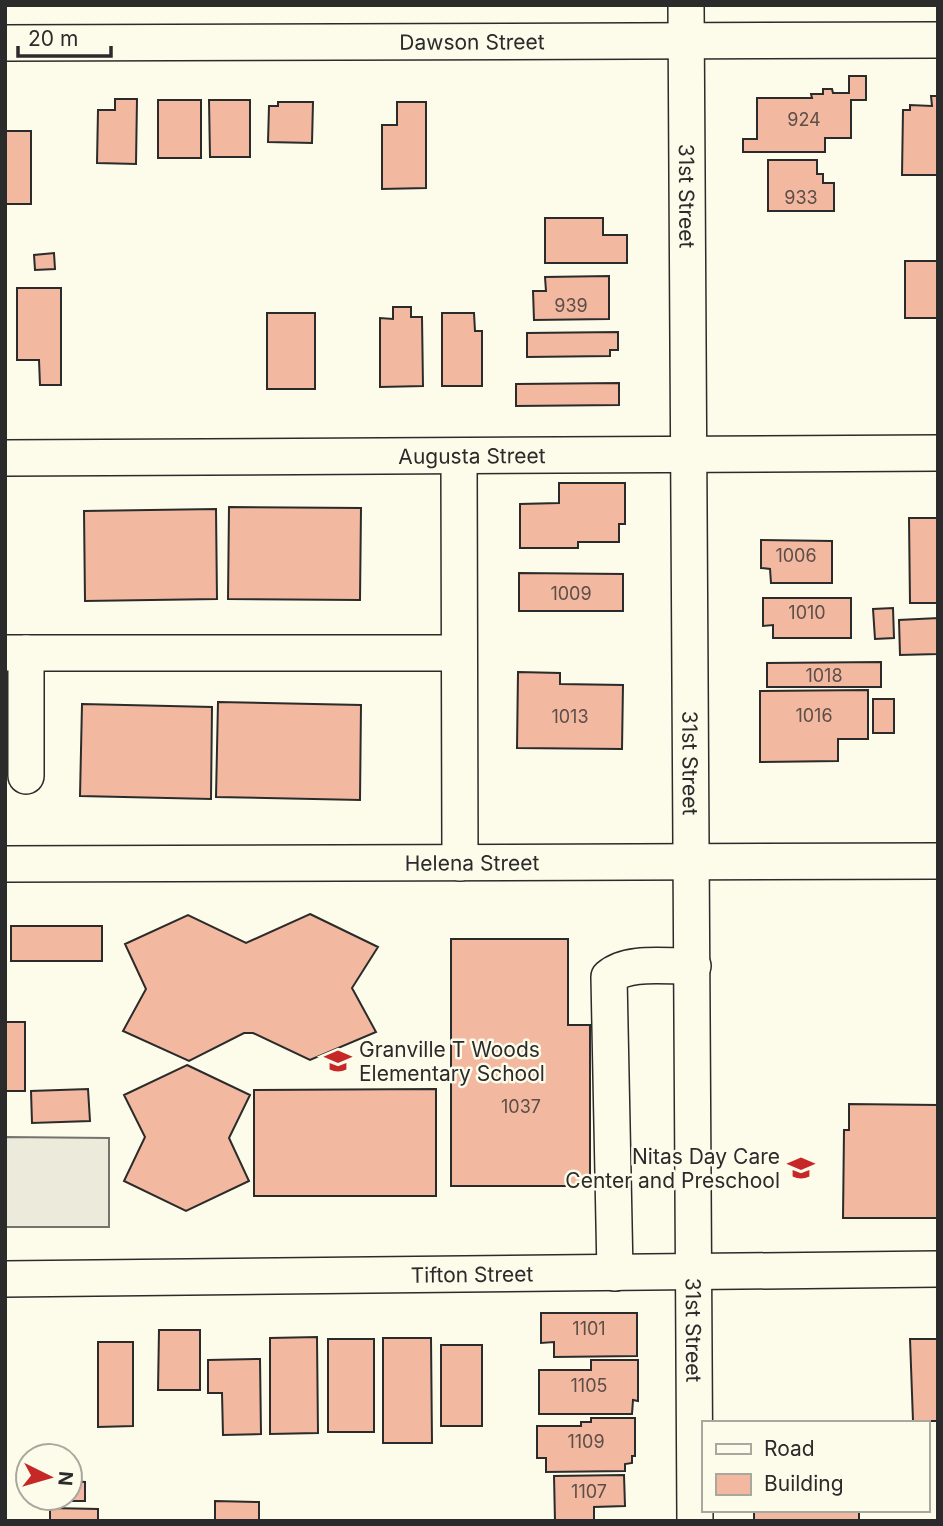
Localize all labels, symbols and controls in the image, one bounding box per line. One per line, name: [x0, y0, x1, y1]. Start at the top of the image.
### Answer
scale bar: [18, 14, 110, 58]
text: 20 m: [28, 26, 78, 51]
street label: Dawson Street: [399, 29, 545, 54]
house number: 924: [787, 109, 821, 130]
street label: 31st Street: [674, 144, 700, 249]
house number: 933: [784, 187, 818, 208]
house number: 939: [554, 295, 588, 316]
street label: Augusta Street: [398, 443, 546, 468]
house number: 1006: [775, 545, 817, 566]
house number: 1009: [550, 583, 592, 604]
house number: 1010: [788, 602, 826, 623]
house number: 1018: [805, 665, 843, 686]
house number: 1016: [795, 705, 833, 726]
house number: 1013: [551, 706, 589, 727]
street label: 31st Street: [678, 711, 703, 816]
street label: Helena Street: [405, 850, 539, 875]
place label: Granville T Woods Elementary School: [359, 1037, 545, 1086]
school or university icon: Granville T Woods Elementary School: [323, 1046, 353, 1076]
house number: 1037: [501, 1096, 541, 1117]
place label: Nitas Day Care Center and Preschool: [565, 1144, 780, 1193]
school or university icon: Nitas Day Care Center and Preschool: [786, 1153, 816, 1183]
street label: Tifton Street: [411, 1261, 534, 1287]
street label: 31st Street: [681, 1278, 707, 1383]
house number: 1101: [572, 1318, 606, 1339]
house number: 1105: [571, 1375, 607, 1396]
legend: [702, 1421, 929, 1512]
house number: 1109: [567, 1431, 605, 1452]
text: Road: [764, 1436, 815, 1461]
north arrow: [14, 1442, 84, 1512]
text: N: [53, 1470, 78, 1487]
text: Building: [764, 1471, 844, 1496]
house number: 1107: [571, 1481, 607, 1502]

